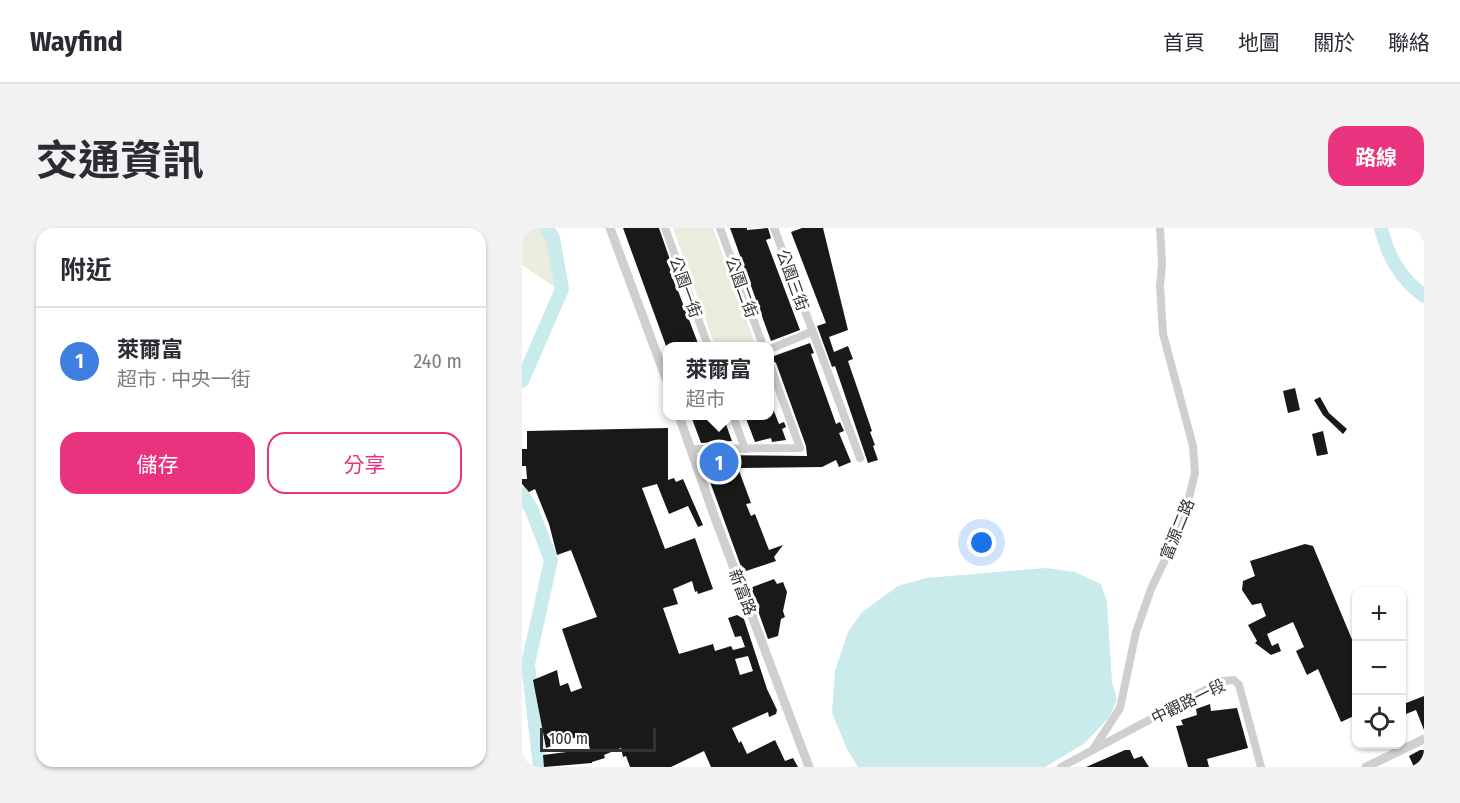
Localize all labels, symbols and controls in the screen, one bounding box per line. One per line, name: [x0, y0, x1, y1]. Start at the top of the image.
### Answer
text: Wayfind: [30, 25, 123, 58]
text: 首頁: [1163, 30, 1205, 56]
text: 地圖: [1238, 30, 1280, 56]
text: 關於: [1313, 30, 1355, 56]
text: 聯絡: [1388, 30, 1430, 56]
button: 路線: [1328, 126, 1424, 186]
text: 交通資訊: [36, 136, 204, 186]
street label: 公園三街: [773, 247, 812, 313]
street label: 公園一街: [666, 254, 705, 320]
street label: 公園二街: [722, 254, 761, 320]
text: 附近: [60, 255, 112, 286]
text: 萊爾富: [117, 336, 183, 363]
popup: [663, 342, 774, 420]
text: 1: [75, 349, 84, 373]
text: 240 m: [413, 349, 462, 373]
text: 萊爾富: [685, 356, 752, 383]
text: 超市 · 中央一街: [117, 367, 251, 391]
text: 超市: [685, 387, 725, 411]
button: 儲存: [60, 432, 255, 494]
button: 分享: [267, 432, 462, 494]
pin: 1: [700, 440, 738, 484]
street label: 富源二路: [1157, 496, 1198, 562]
your location: [967, 528, 996, 557]
street label: 新富路: [725, 566, 760, 618]
map controls: [1352, 587, 1406, 749]
button: +: [1352, 587, 1406, 641]
button: −: [1352, 641, 1406, 695]
street label: 中觀路一段: [1148, 675, 1228, 728]
button: locate: [1352, 695, 1406, 749]
scale bar: [540, 725, 656, 752]
text: 100 m: [549, 729, 588, 748]

